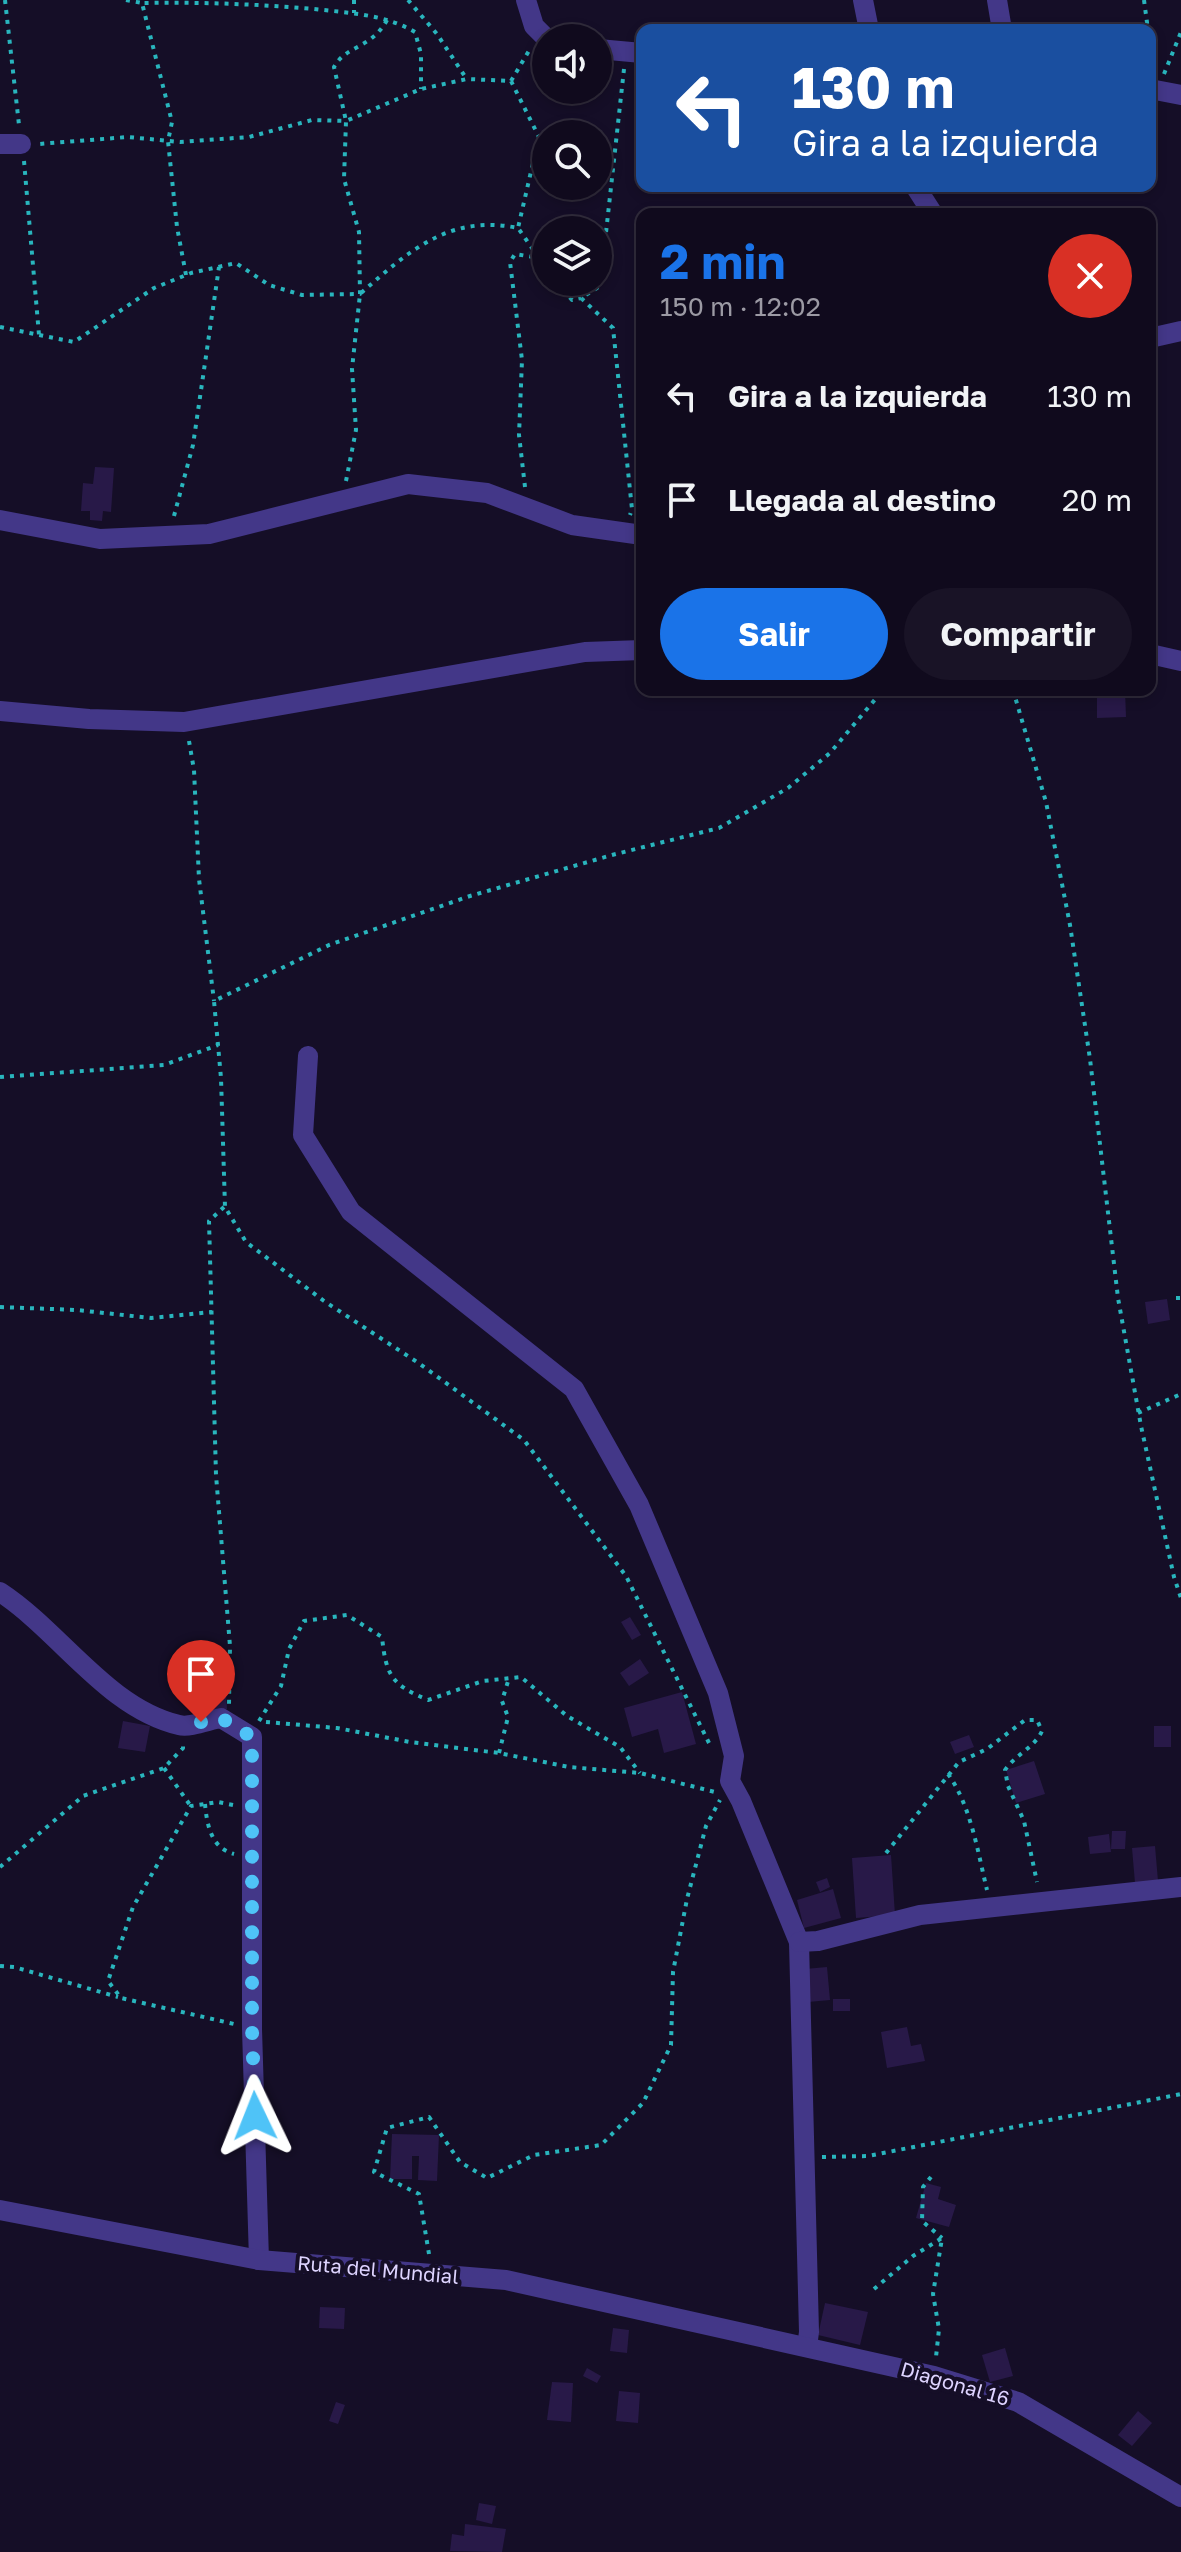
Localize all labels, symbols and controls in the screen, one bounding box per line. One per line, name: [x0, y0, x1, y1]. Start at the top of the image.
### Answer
map controls: [532, 24, 612, 296]
button: sound: [532, 24, 612, 104]
text: 130 m: [792, 53, 954, 120]
icon: left: [660, 56, 764, 160]
button: search: [532, 120, 612, 200]
text: Gira a la izquierda: [792, 121, 1099, 164]
button: layers: [532, 216, 612, 296]
text: 2 min: [660, 232, 785, 290]
button: close: [1048, 234, 1132, 318]
text: 150 m · 12:02: [660, 291, 821, 322]
icon: left: [660, 374, 704, 418]
text: Gira a la izquierda: [728, 378, 987, 414]
text: 130 m: [1047, 378, 1132, 414]
icon: arrive: [660, 478, 704, 522]
text: Llegada al destino: [728, 482, 996, 518]
text: 20 m: [1062, 482, 1132, 518]
button: Salir: [660, 588, 888, 680]
button: Compartir: [904, 588, 1132, 680]
pin: [167, 1640, 235, 1722]
icon: arrive: [179, 1652, 223, 1696]
position arrow: [213, 2074, 297, 2158]
street label: Ruta del Mundial: [296, 2250, 460, 2288]
street label: Diagonal 16: [898, 2356, 1012, 2410]

